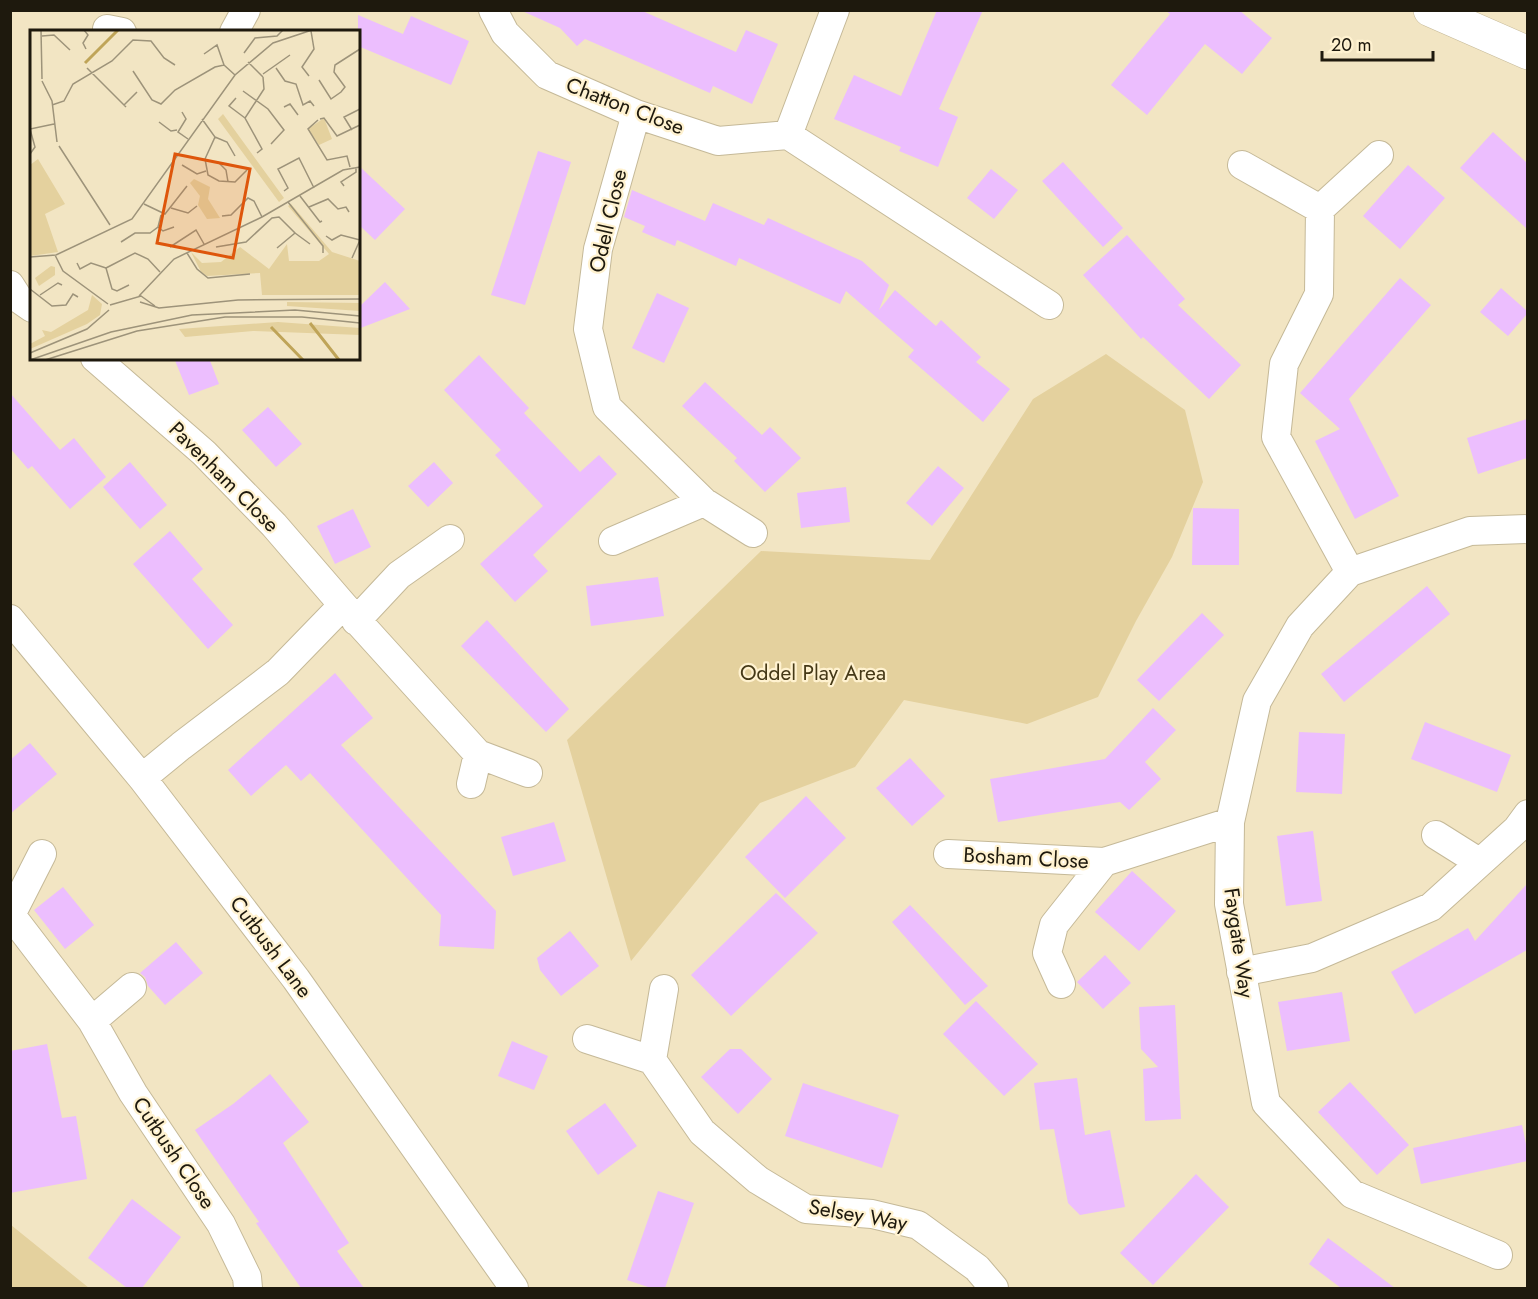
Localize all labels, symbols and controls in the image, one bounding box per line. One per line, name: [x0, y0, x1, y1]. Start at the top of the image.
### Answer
scale bar: [1322, 24, 1433, 62]
inset map: [30, 30, 360, 360]
text: 20 m: [1331, 32, 1371, 58]
street label: Chatton Close: [562, 70, 689, 142]
street label: Odell Close: [582, 166, 634, 276]
street label: Pavenham Close: [162, 415, 286, 539]
park label: Oddel Play Area: [740, 658, 886, 688]
street label: Bosham Close: [963, 840, 1090, 876]
street label: Faygate Way: [1216, 886, 1262, 1001]
street label: Cutbush Lane: [223, 890, 319, 1004]
street label: Cutbush Close: [125, 1091, 223, 1215]
street label: Selsey Way: [806, 1192, 910, 1239]

